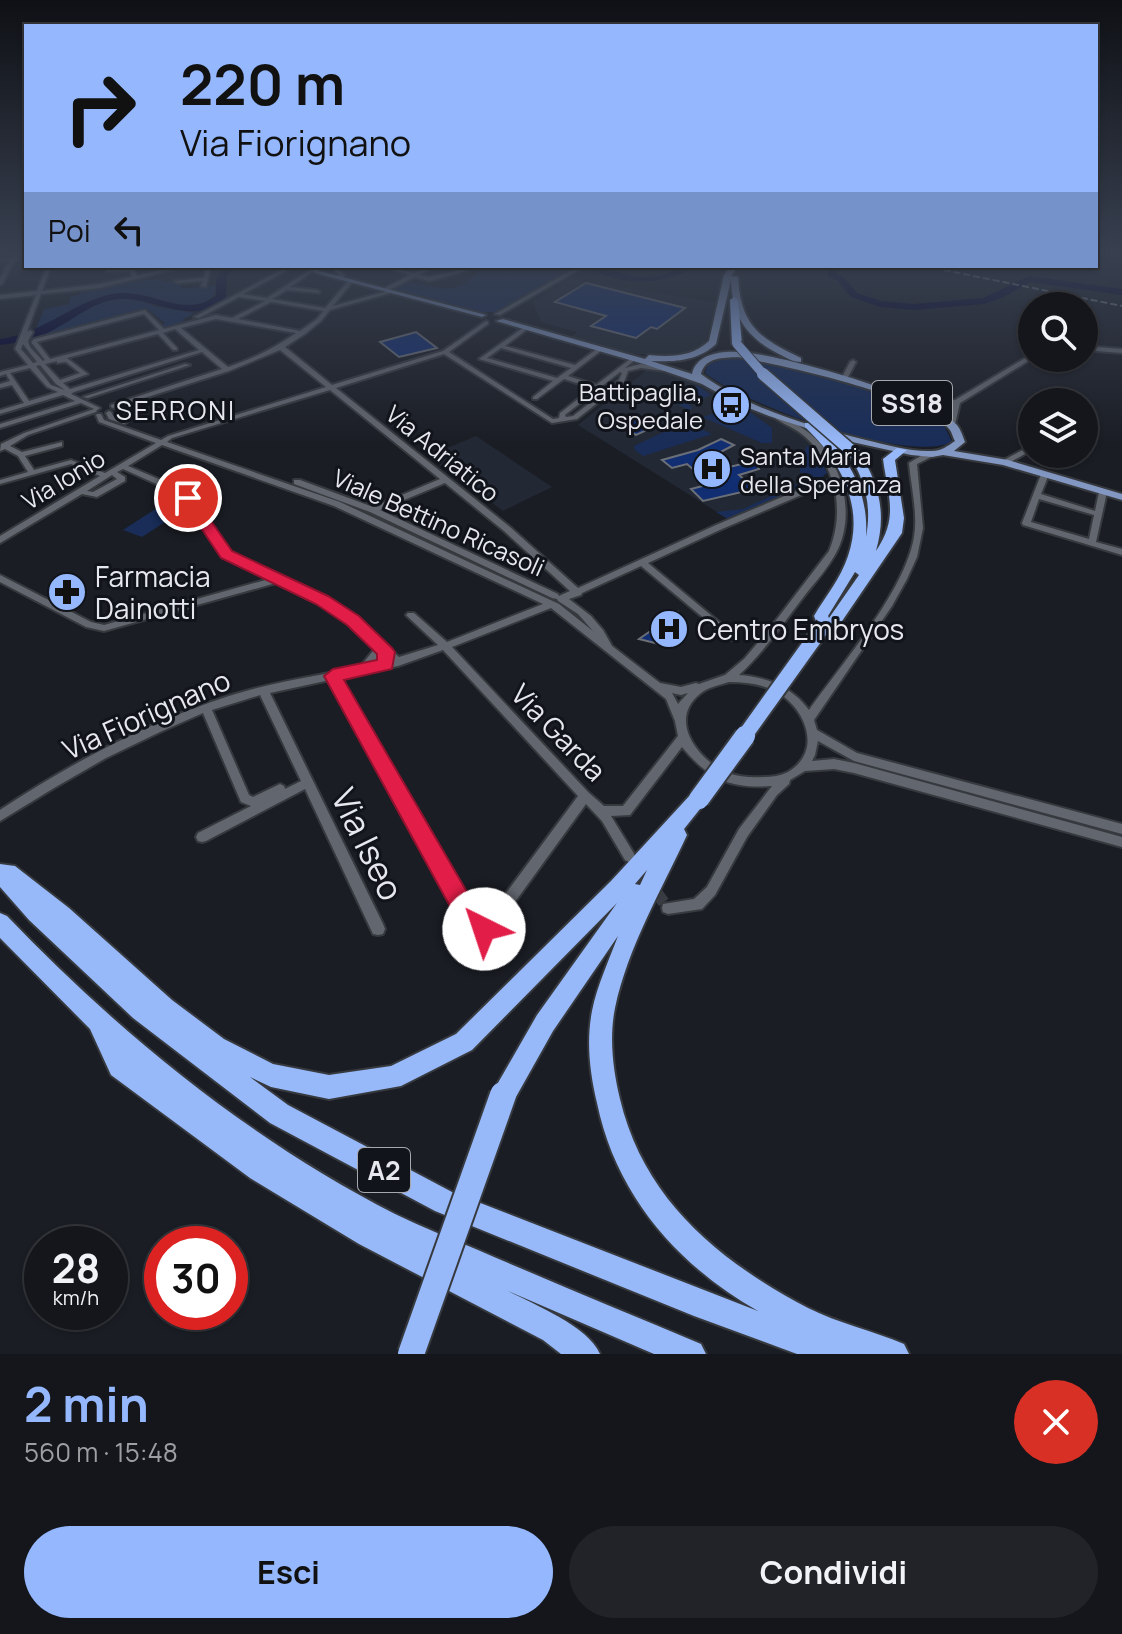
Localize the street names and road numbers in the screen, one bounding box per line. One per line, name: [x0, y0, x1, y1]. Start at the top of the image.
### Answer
road number: SS18: [872, 381, 952, 425]
street label: Via Adriatico: [379, 397, 507, 509]
street label: Via Ionio: [15, 441, 111, 517]
street label: Viale Bettino Ricasoli: [328, 461, 550, 583]
street label: Via Fiorignano: [56, 660, 236, 768]
street label: Via Garda: [503, 675, 615, 789]
street label: Via Iseo: [321, 780, 415, 908]
road number: A2: [358, 1148, 410, 1192]

